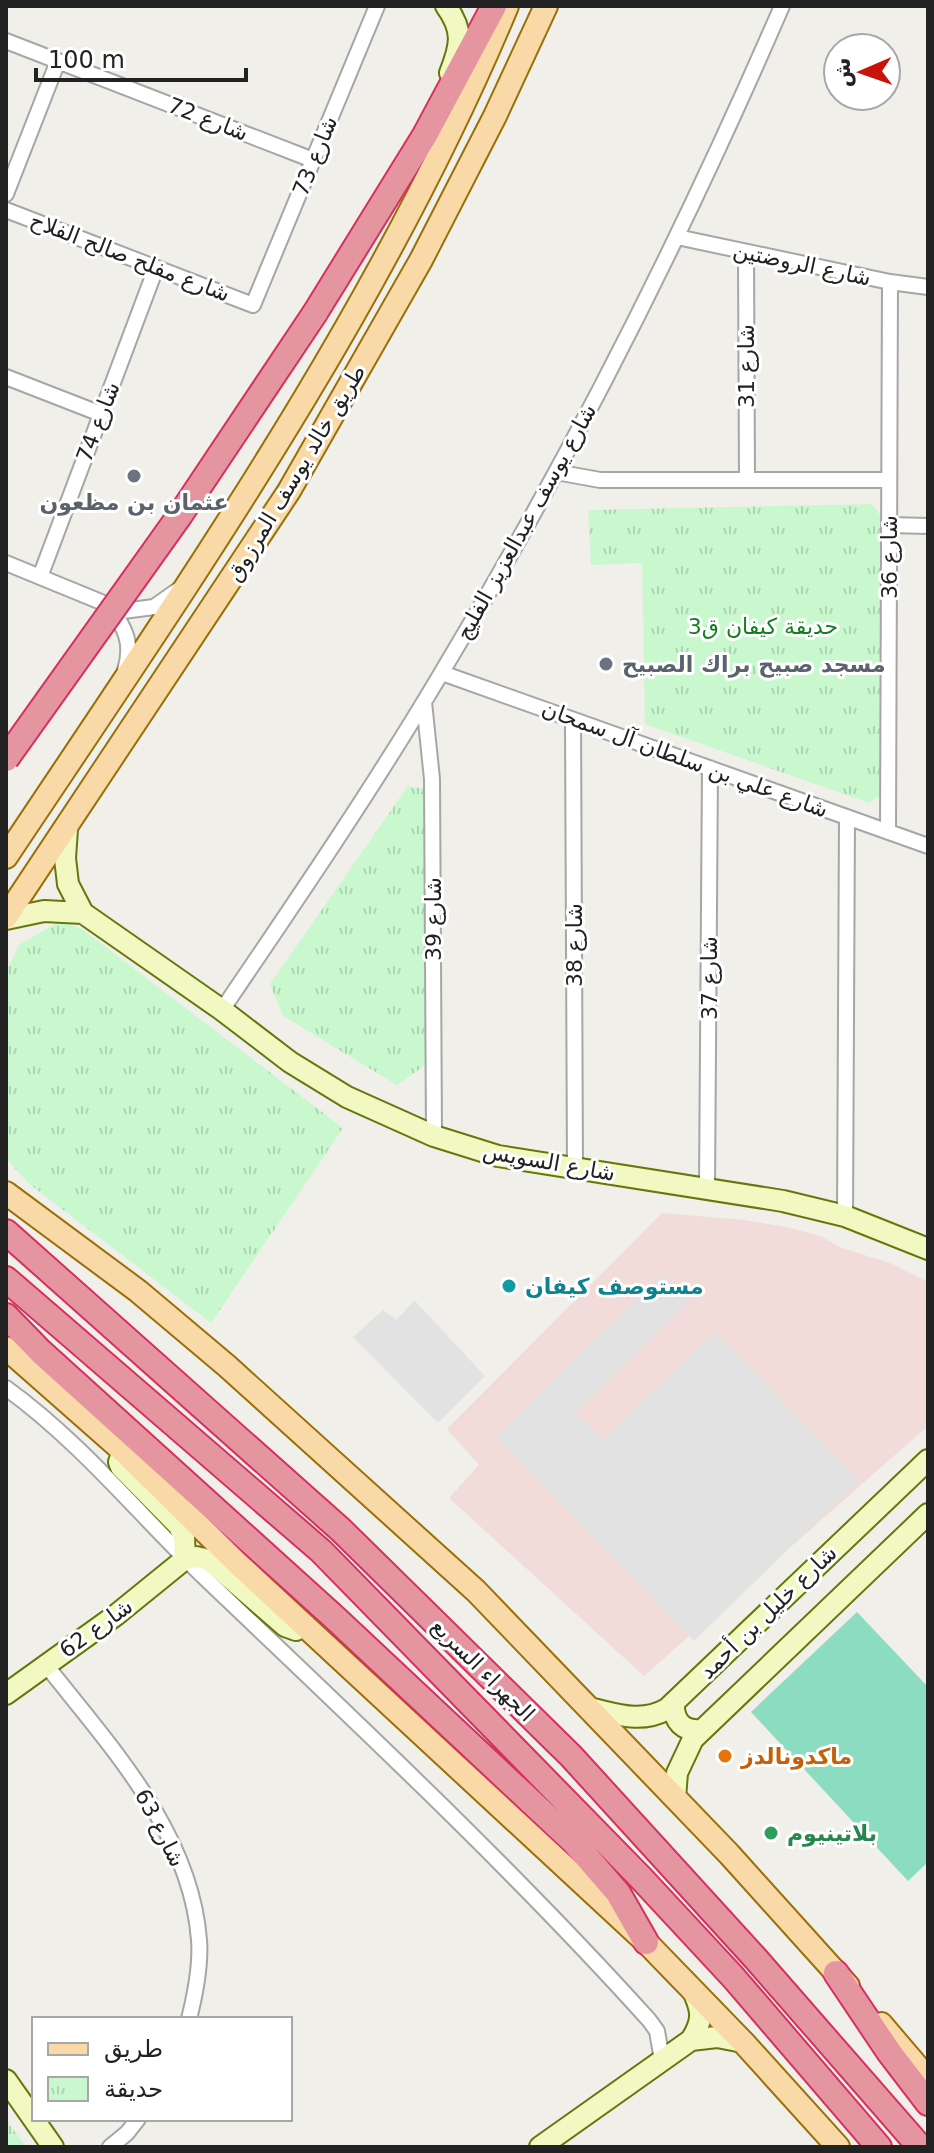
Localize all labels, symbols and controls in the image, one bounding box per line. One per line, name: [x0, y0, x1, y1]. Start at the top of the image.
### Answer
scale bar: [36, 32, 246, 82]
north arrow: [822, 32, 902, 112]
text: 100 m: [48, 46, 125, 74]
text: ش: [829, 57, 856, 88]
street label: شارع 72: [164, 92, 252, 146]
street label: شارع 73: [288, 112, 342, 200]
street label: شارع مفلح صالح الفلاح: [27, 207, 233, 307]
street label: شارع الروضتين: [731, 237, 873, 291]
street label: شارع 31: [734, 324, 759, 408]
street label: طريق خالد يوسف المرزوق: [221, 360, 372, 586]
street label: شارع 74: [71, 378, 125, 466]
street label: شارع يوسف عبدالعزيز الفليج: [451, 400, 601, 644]
marker: عثمان بن مظعون: [125, 467, 143, 485]
place label: عثمان بن مظعون: [39, 490, 229, 516]
street label: شارع 36: [877, 515, 902, 599]
park label: حديقة كيفان ق3: [688, 614, 838, 639]
place label: مسجد صبيح براك الصبيح: [622, 652, 886, 678]
marker: مسجد صبيح براك الصبيح: [597, 655, 615, 673]
street label: شارع علي بن سلطان آل سمحان: [538, 695, 832, 823]
street label: 39 شارع: [421, 877, 446, 961]
street label: شارع 38: [562, 903, 587, 987]
street label: شارع 37: [697, 936, 722, 1020]
street label: شارع السويس: [481, 1138, 617, 1187]
place label: مستوصف كيفان: [525, 1274, 704, 1300]
marker: مستوصف كيفان: [500, 1277, 518, 1295]
street label: شارع خليل بن أحمد: [693, 1539, 842, 1684]
street label: شارع 62: [55, 1593, 137, 1663]
street label: الجهراء السريع: [426, 1613, 540, 1727]
place label: ماكدونالدز: [740, 1744, 852, 1770]
marker: ماكدونالدز: [716, 1747, 734, 1765]
street label: شارع 63: [130, 1785, 190, 1871]
place label: بلاتينيوم: [787, 1821, 877, 1847]
marker: بلاتينيوم: [762, 1824, 780, 1842]
legend: [32, 2017, 292, 2121]
text: طريق: [104, 2035, 163, 2063]
text: حديقة: [104, 2075, 163, 2103]

